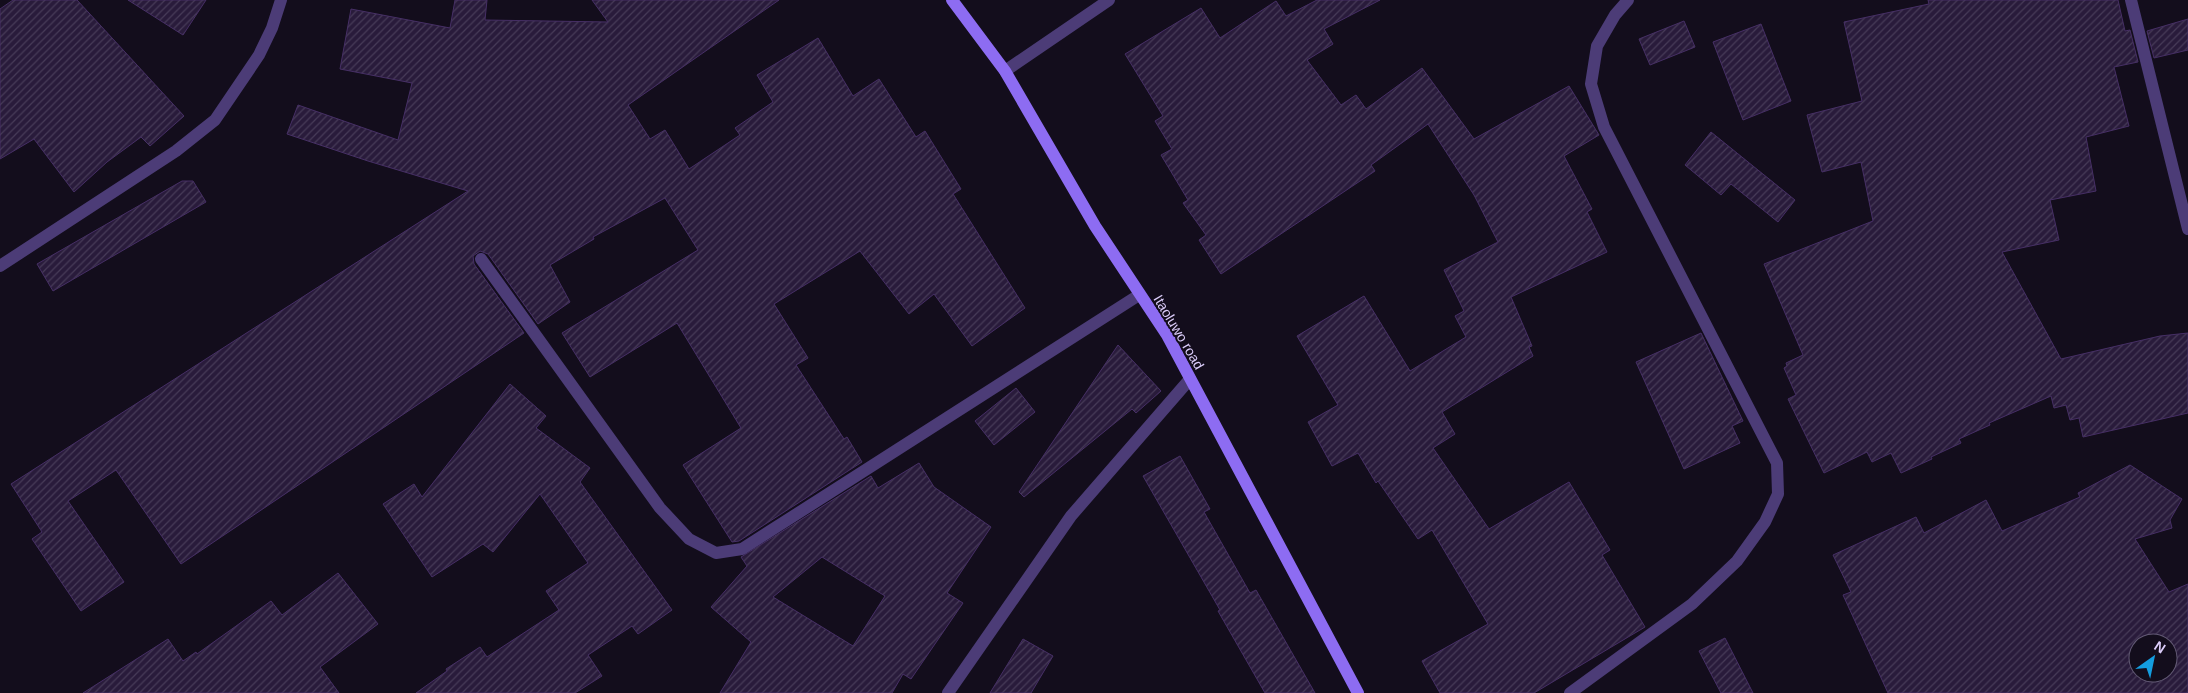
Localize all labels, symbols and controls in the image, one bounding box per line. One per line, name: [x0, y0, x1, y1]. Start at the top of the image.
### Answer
street label: Itaoluwo road: [1150, 292, 1208, 372]
north arrow: [2128, 633, 2178, 683]
text: N: [2151, 638, 2169, 657]

